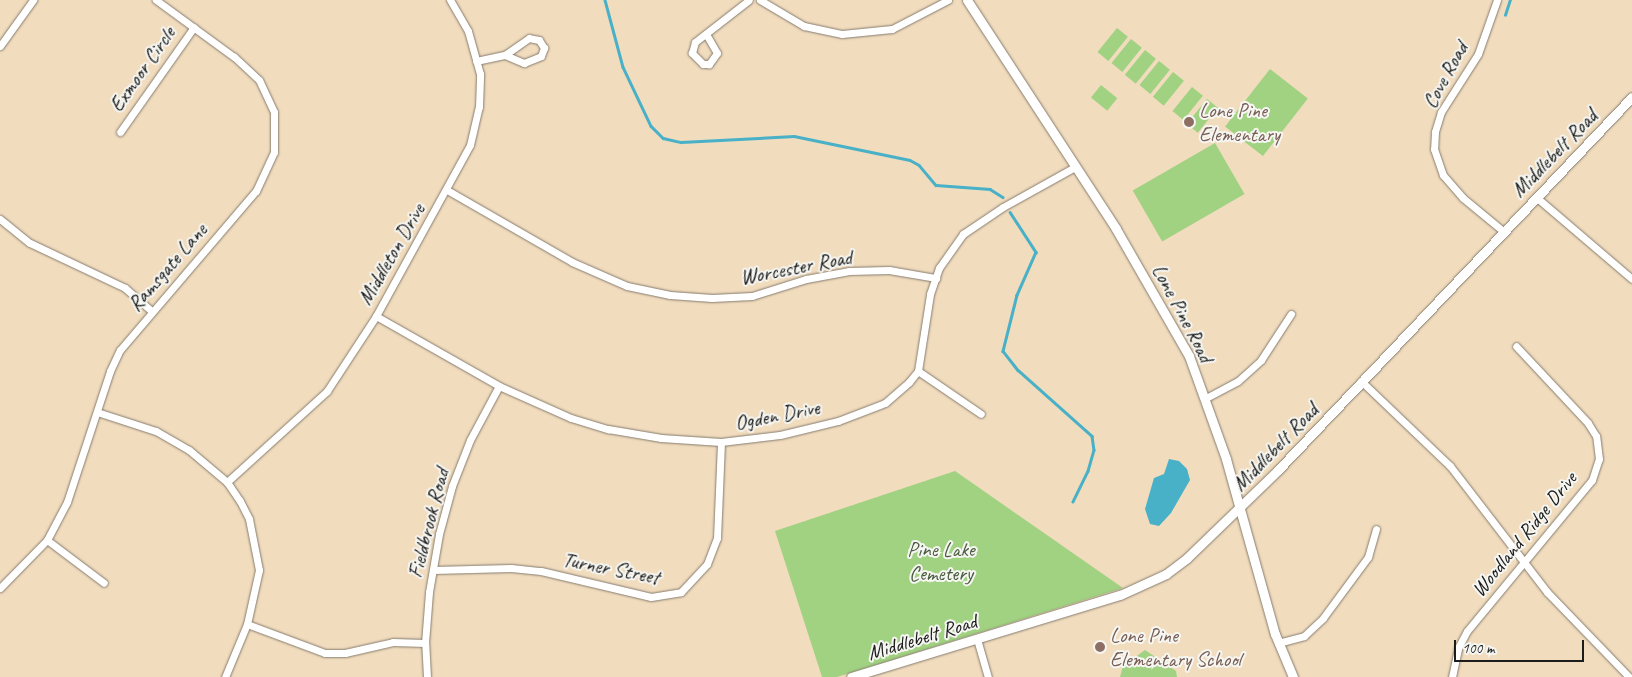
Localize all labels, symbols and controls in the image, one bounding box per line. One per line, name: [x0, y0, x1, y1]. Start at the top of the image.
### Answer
street label: Exmoor Circle: [104, 22, 180, 116]
street label: Cove Road: [1417, 38, 1473, 112]
place label: Lone Pine Elementary: [1199, 97, 1280, 147]
street label: Middlebelt Road: [1506, 104, 1602, 202]
marker: Lone Pine Elementary: [1183, 116, 1195, 128]
street label: Middleton Drive: [352, 199, 430, 309]
street label: Ramsgate Lane: [122, 218, 212, 316]
street label: Worcester Road: [738, 244, 854, 290]
street label: Lone Pine Road: [1146, 259, 1220, 367]
street label: Ogden Drive: [733, 394, 821, 436]
street label: Middlebelt Road: [1227, 398, 1323, 496]
street label: Fieldbrook Road: [402, 466, 454, 580]
street label: Woodland Ridge Drive: [1466, 466, 1582, 602]
park label: Pine Lake Cemetery: [907, 536, 975, 586]
street label: Turner Street: [561, 546, 661, 590]
street label: Middlebelt Road: [864, 608, 980, 666]
place label: Lone Pine Elementary School: [1110, 622, 1241, 672]
scale bar: [1457, 630, 1587, 662]
text: 100 m: [1462, 639, 1494, 658]
marker: Lone Pine Elementary School: [1094, 641, 1106, 653]

